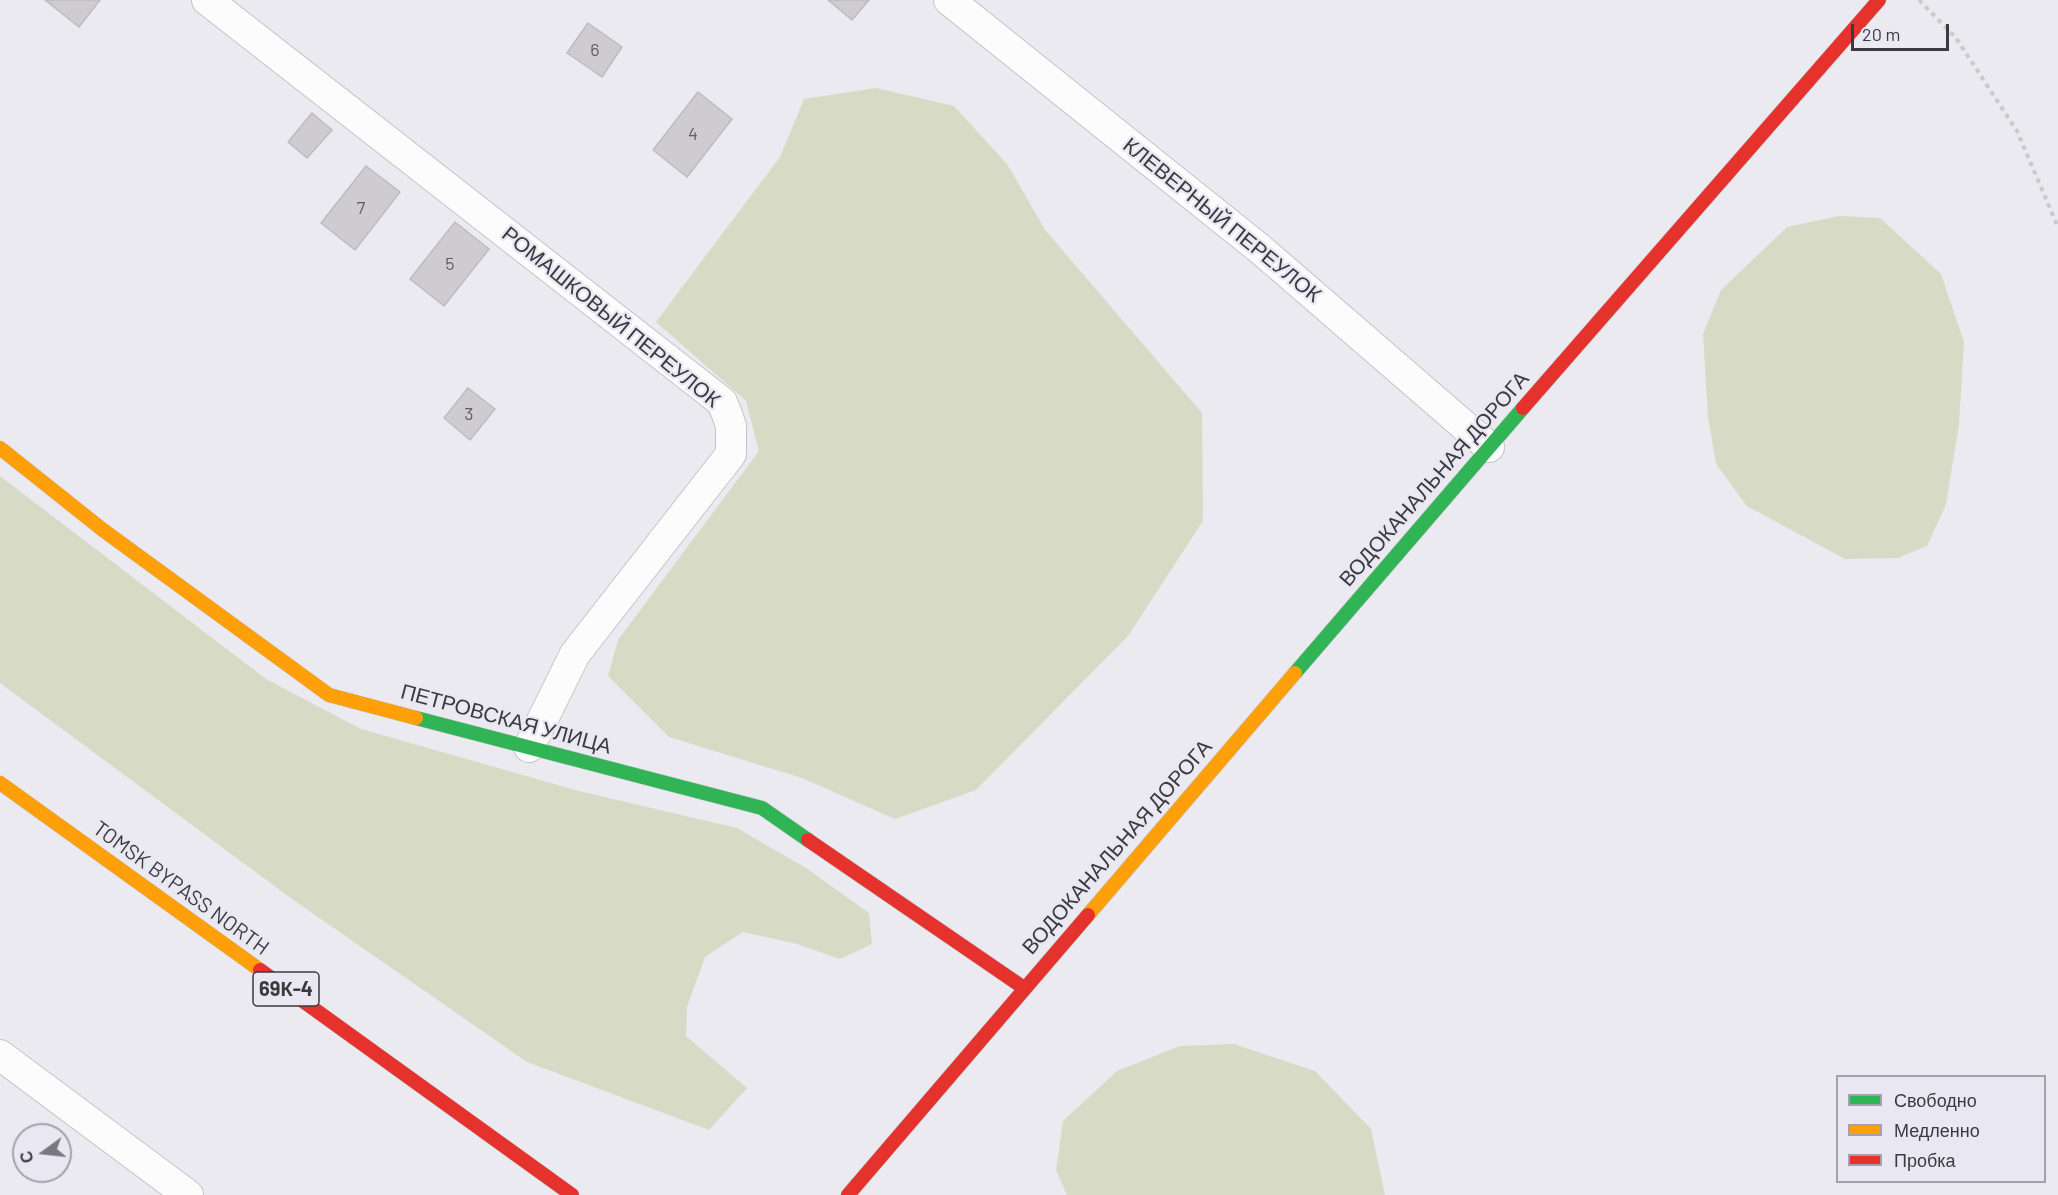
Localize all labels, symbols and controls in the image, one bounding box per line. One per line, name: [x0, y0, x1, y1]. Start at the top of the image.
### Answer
scale bar: [1854, 12, 1952, 50]
text: 20 m: [1862, 23, 1900, 45]
house number: 6: [590, 39, 600, 61]
house number: 4: [688, 123, 698, 145]
street label: КЛЕВЕРНЫЙ ПЕРЕУЛОК: [1118, 132, 1326, 308]
house number: 7: [357, 197, 365, 219]
street label: РОМАШКОВЫЙ ПЕРЕУЛОК: [497, 221, 725, 413]
house number: 5: [445, 253, 455, 275]
street label: ВОДОКАНАЛЬНАЯ ДОРОГА: [1334, 367, 1534, 591]
house number: 3: [464, 403, 474, 425]
street label: ПЕТРОВСКАЯ УЛИЦА: [398, 679, 614, 759]
street label: ВОДОКАНАЛЬНАЯ ДОРОГА: [1017, 735, 1217, 959]
street label: TOMSK BYPASS NORTH: [88, 816, 274, 960]
road number: 69К-4: [253, 972, 319, 1006]
legend: [1836, 1075, 2046, 1183]
text: Свободно: [1894, 1089, 1977, 1111]
text: Медленно: [1894, 1119, 1980, 1141]
north arrow: [12, 1123, 72, 1183]
text: С: [15, 1149, 37, 1165]
text: Пробка: [1894, 1149, 1956, 1171]

